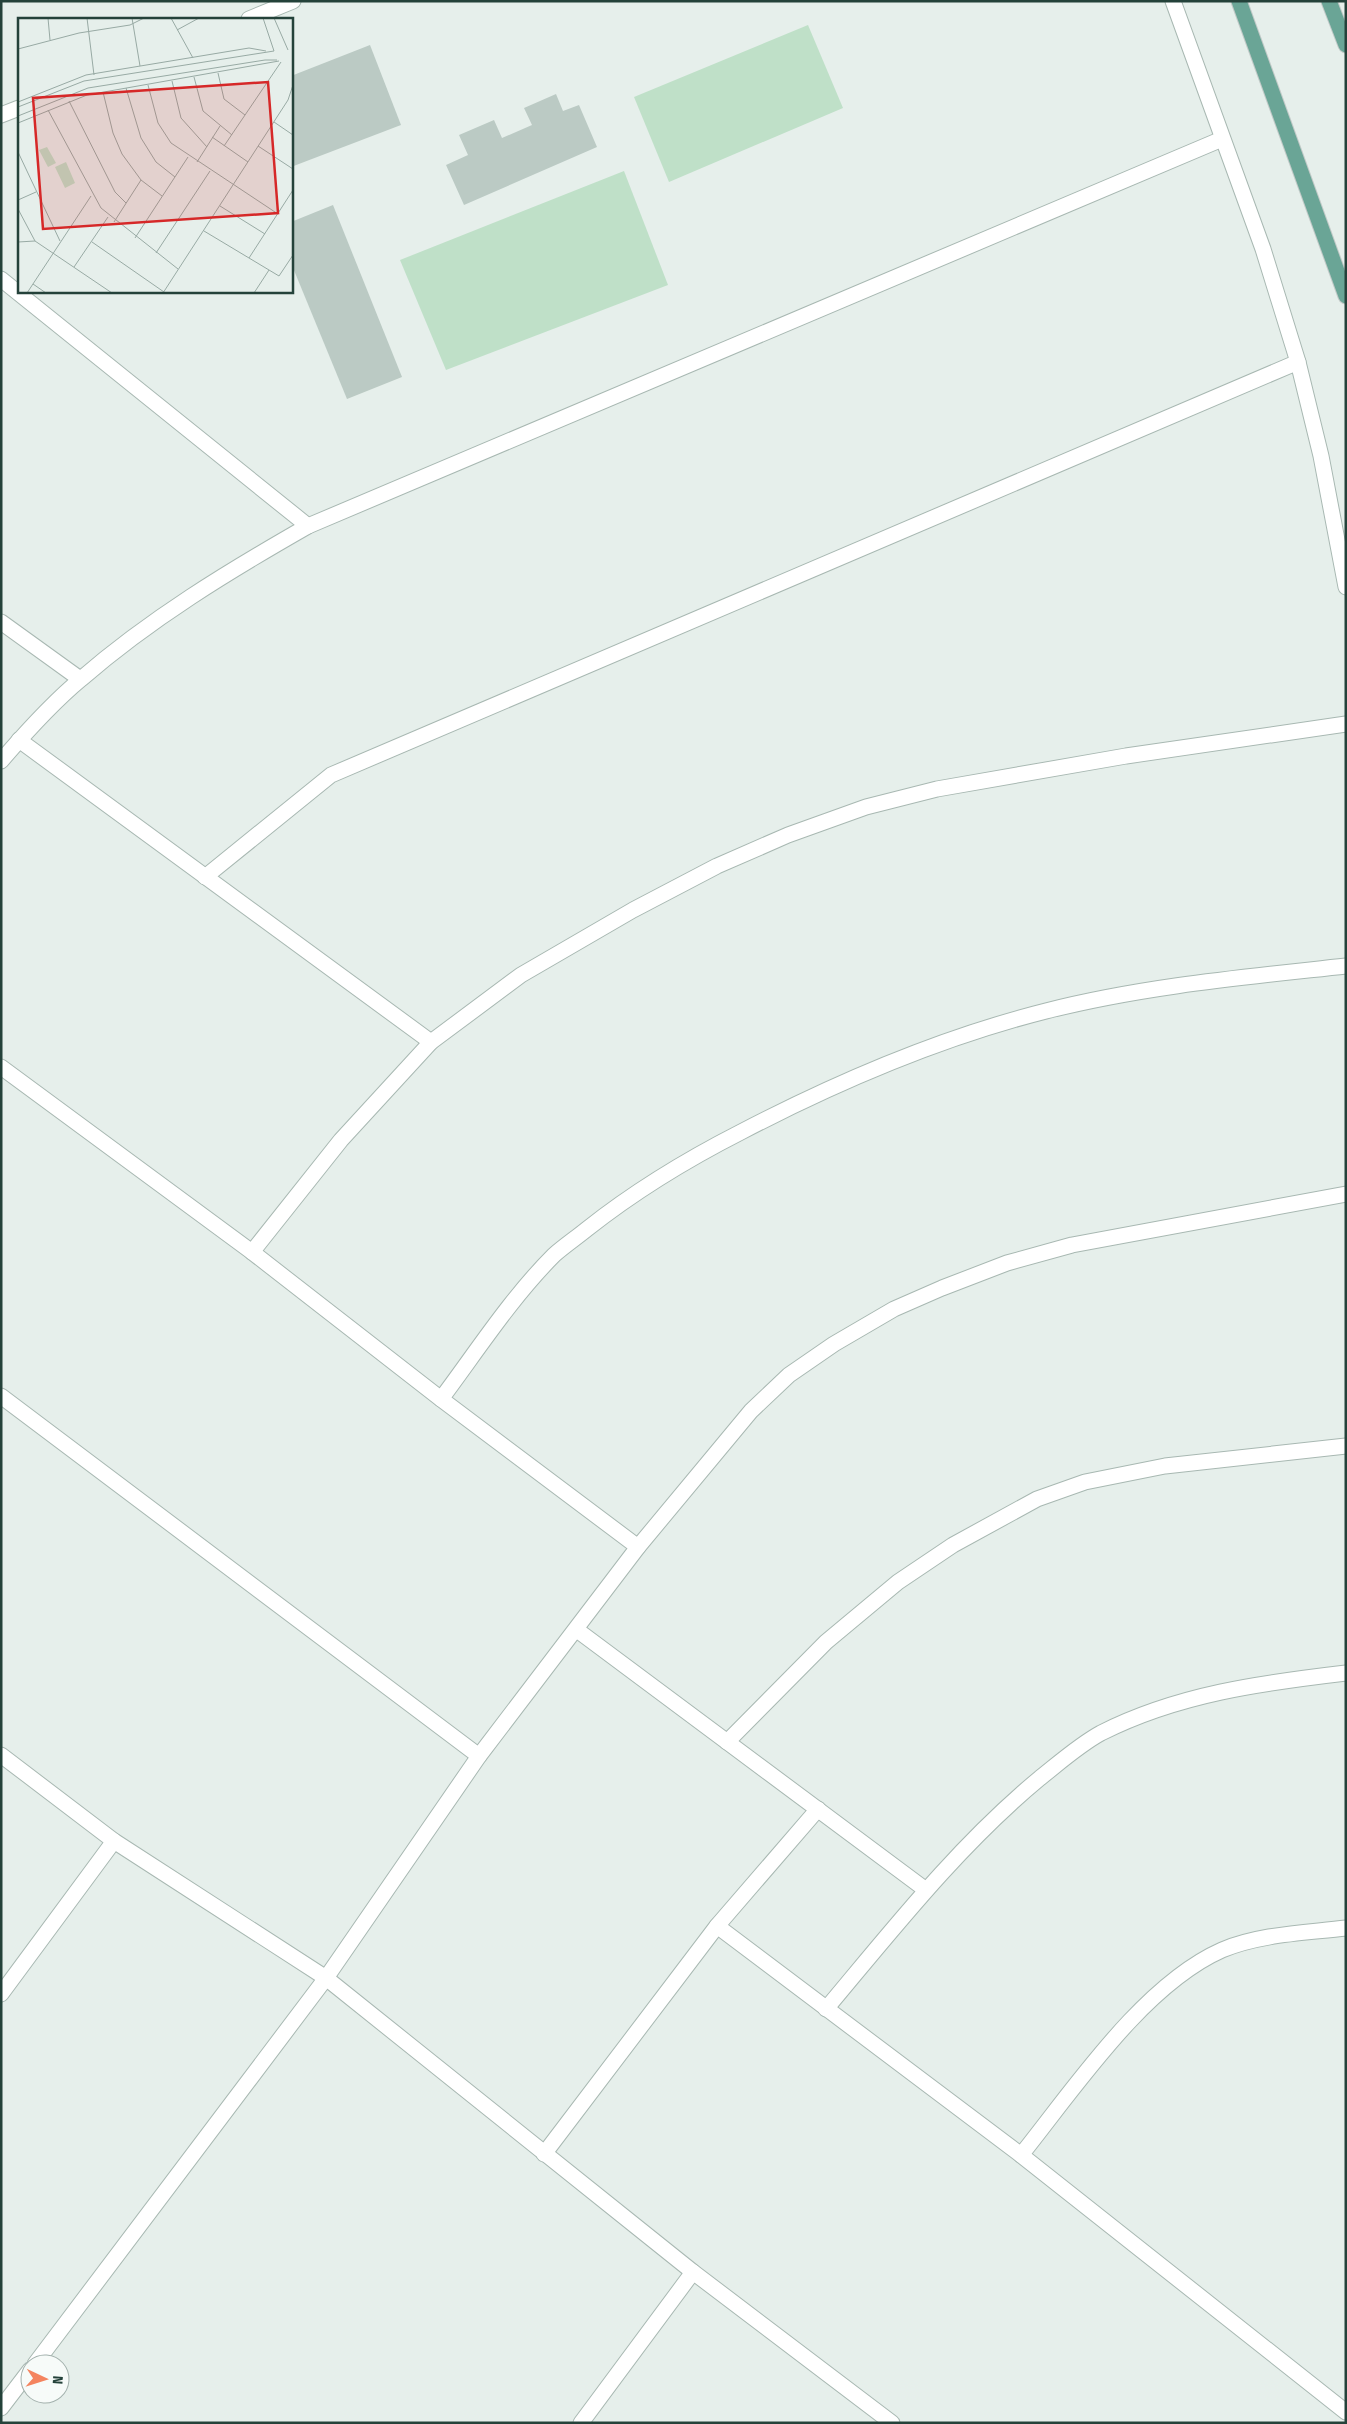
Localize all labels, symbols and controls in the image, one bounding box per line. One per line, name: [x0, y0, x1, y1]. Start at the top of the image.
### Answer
inset map: [18, 18, 292, 292]
north arrow: [20, 2354, 70, 2404]
text: N: [49, 2375, 66, 2385]

